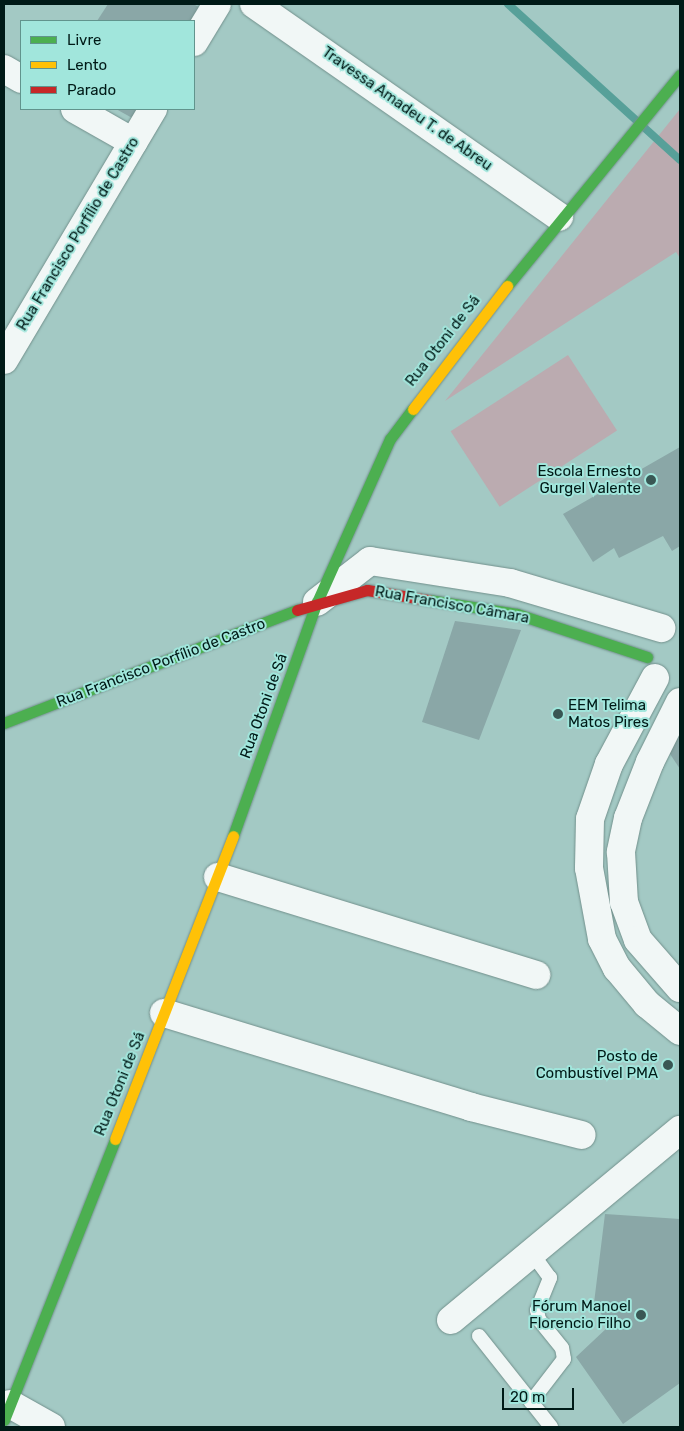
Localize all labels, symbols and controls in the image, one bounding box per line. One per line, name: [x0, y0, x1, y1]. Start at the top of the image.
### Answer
legend: [20, 20, 195, 110]
text: Livre: [67, 31, 101, 49]
street label: Travessa Amadeu T. de Abreu: [318, 43, 496, 175]
text: Lento: [67, 56, 107, 74]
text: Parado: [67, 81, 116, 99]
street label: Rua Francisco Porfílio de Castro: [13, 134, 143, 334]
street label: Rua Otoni de Sá: [402, 292, 484, 390]
place label: Escola Ernesto Gurgel Valente: [537, 462, 641, 497]
marker: Escola Ernesto Gurgel Valente: [645, 474, 657, 486]
street label: Rua Francisco Câmara: [374, 583, 530, 627]
street label: Rua Francisco Porfílio de Castro: [54, 615, 268, 711]
street label: Rua Otoni de Sá: [237, 651, 291, 761]
place label: EEM Telima Matos Pires: [568, 696, 649, 731]
marker: EEM Telima Matos Pires: [552, 708, 564, 720]
street label: Rua Otoni de Sá: [91, 1029, 149, 1139]
place label: Posto de Combustível PMA: [536, 1047, 658, 1082]
marker: Posto de Combustível PMA: [662, 1059, 674, 1071]
place label: Fórum Manoel Florencio Filho: [529, 1297, 631, 1332]
marker: Fórum Manoel Florencio Filho: [635, 1309, 647, 1321]
scale bar: [504, 1378, 576, 1410]
text: 20 m: [510, 1388, 545, 1406]

